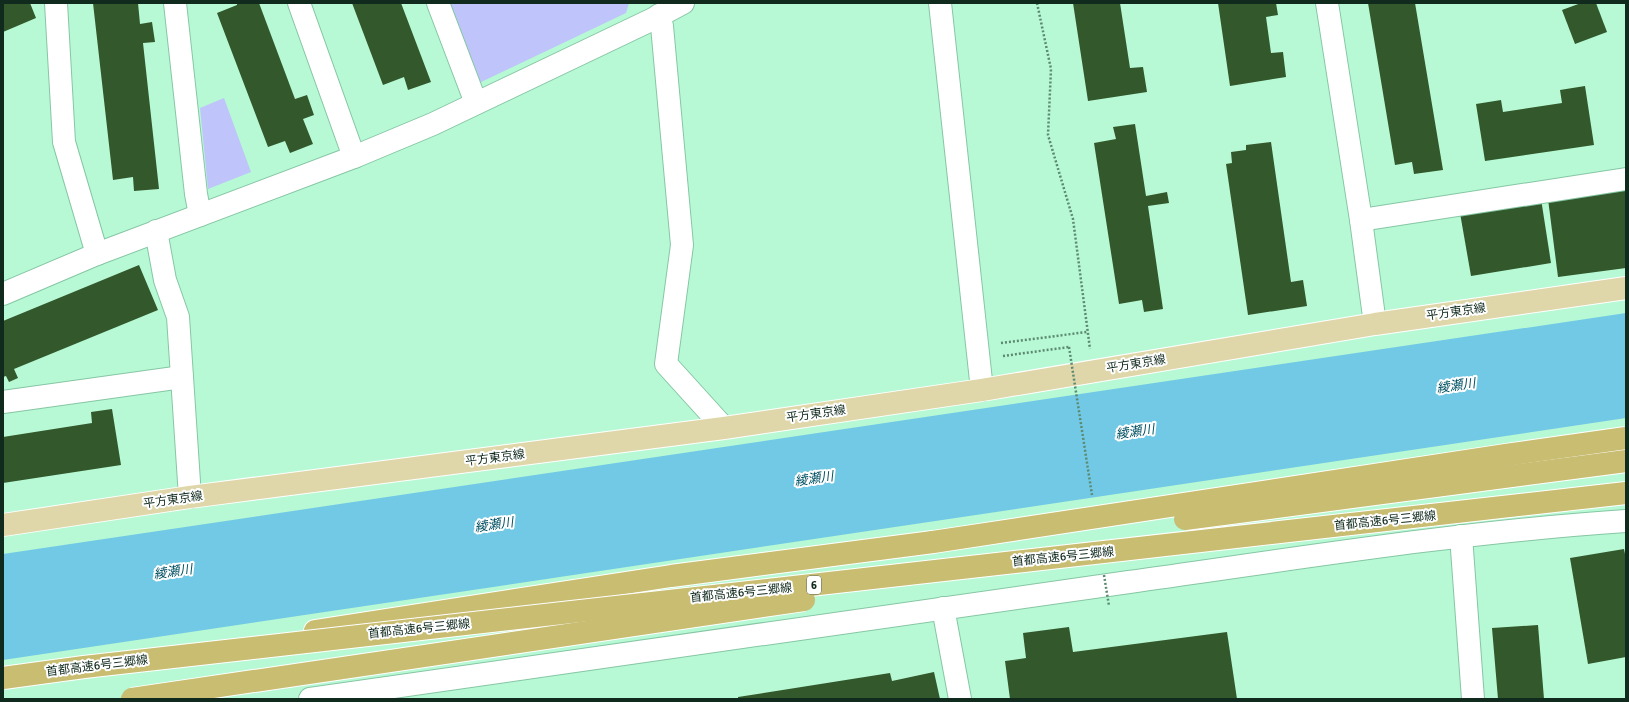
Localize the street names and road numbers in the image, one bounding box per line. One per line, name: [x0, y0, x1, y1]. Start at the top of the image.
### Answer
street label: 平方東京線: [1425, 300, 1487, 324]
street label: 平方東京線: [1105, 352, 1167, 376]
street label: 平方東京線: [785, 402, 847, 426]
street label: 平方東京線: [464, 447, 526, 469]
street label: 平方東京線: [142, 488, 204, 512]
street label: 首都高速6号三郷線: [1333, 508, 1437, 534]
street label: 首都高速6号三郷線: [1011, 544, 1115, 570]
road number: 6: [807, 576, 821, 594]
street label: 首都高速6号三郷線: [689, 580, 793, 606]
street label: 首都高速6号三郷線: [367, 616, 471, 642]
street label: 首都高速6号三郷線: [45, 652, 149, 680]

